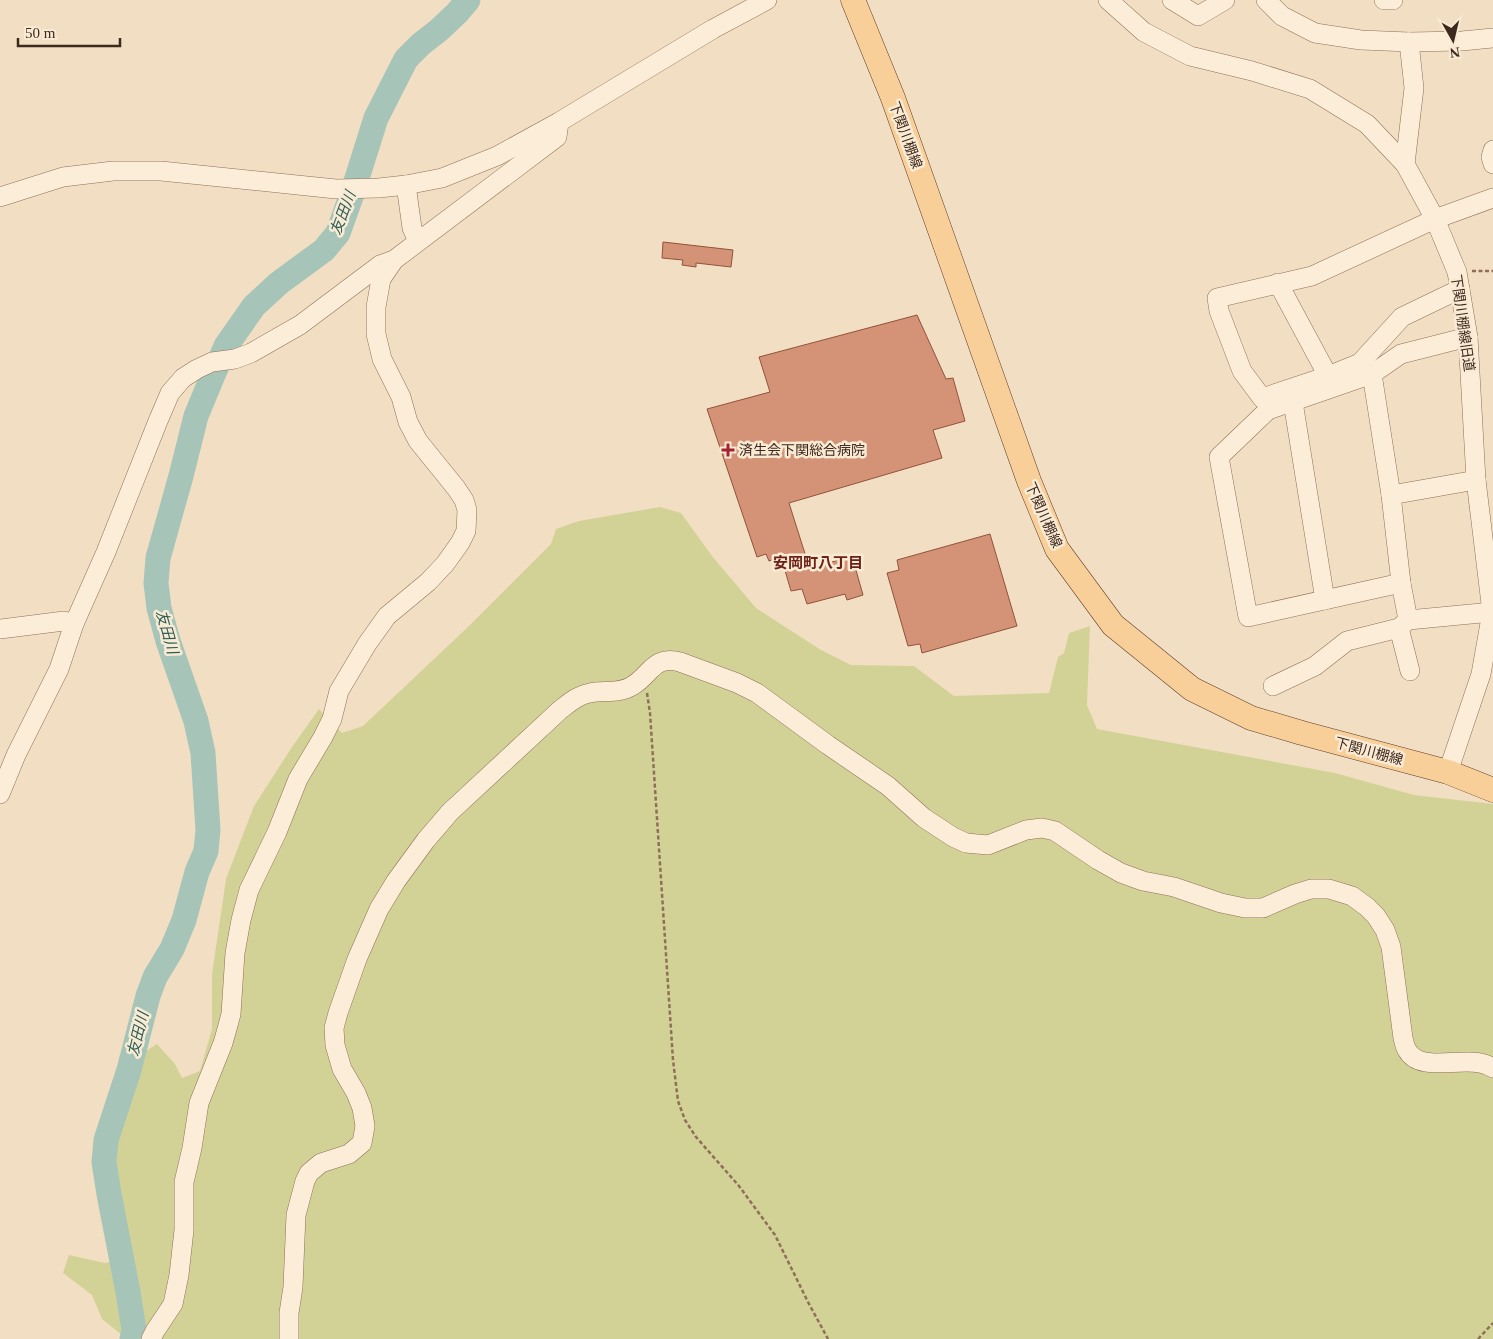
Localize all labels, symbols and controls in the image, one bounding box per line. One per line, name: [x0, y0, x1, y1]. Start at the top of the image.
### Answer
scale bar: [18, 15, 120, 47]
north arrow: [1428, 15, 1478, 65]
text: 50 m: [25, 25, 56, 41]
text: N: [1449, 44, 1461, 61]
street label: 下関川棚線: [887, 100, 925, 171]
water label: 友田川: [327, 187, 359, 237]
street label: 下関川棚線旧道: [1448, 274, 1477, 373]
marker: 済生会下関総合病院: [721, 443, 735, 457]
place label: 済生会下関総合病院: [739, 443, 865, 458]
street label: 下関川棚線: [1022, 480, 1065, 550]
district label: 安岡町八丁目: [773, 555, 863, 571]
water label: 友田川: [153, 608, 181, 658]
street label: 下関川棚線: [1333, 735, 1405, 768]
water label: 友田川: [125, 1008, 152, 1058]

